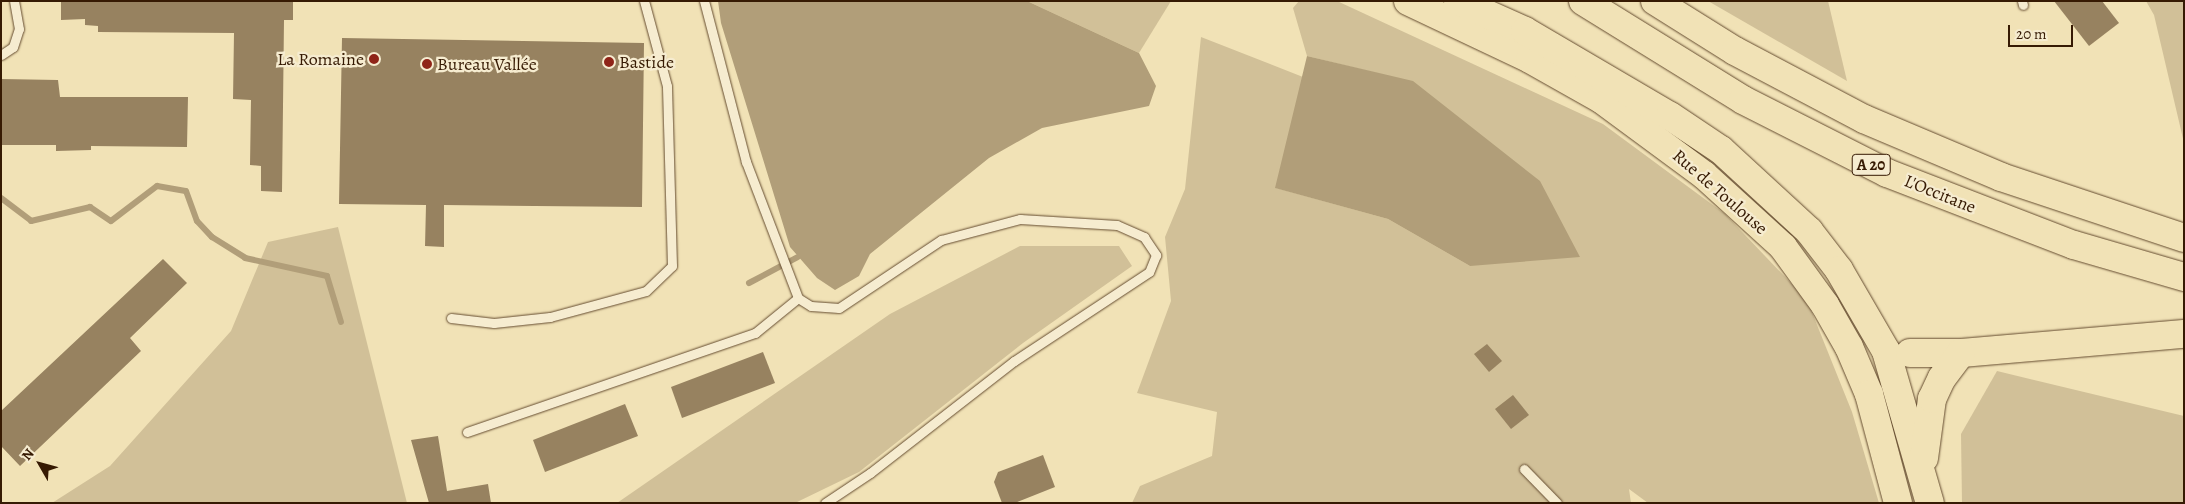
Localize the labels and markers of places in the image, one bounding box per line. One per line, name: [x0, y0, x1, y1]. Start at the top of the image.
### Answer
place label: La Romaine: [277, 48, 364, 70]
place label: Bastide: [619, 51, 674, 73]
marker: La Romaine: [368, 53, 380, 65]
place label: Bureau Vallée: [437, 53, 537, 75]
marker: Bastide: [603, 56, 615, 68]
marker: Bureau Vallée: [421, 58, 433, 70]

